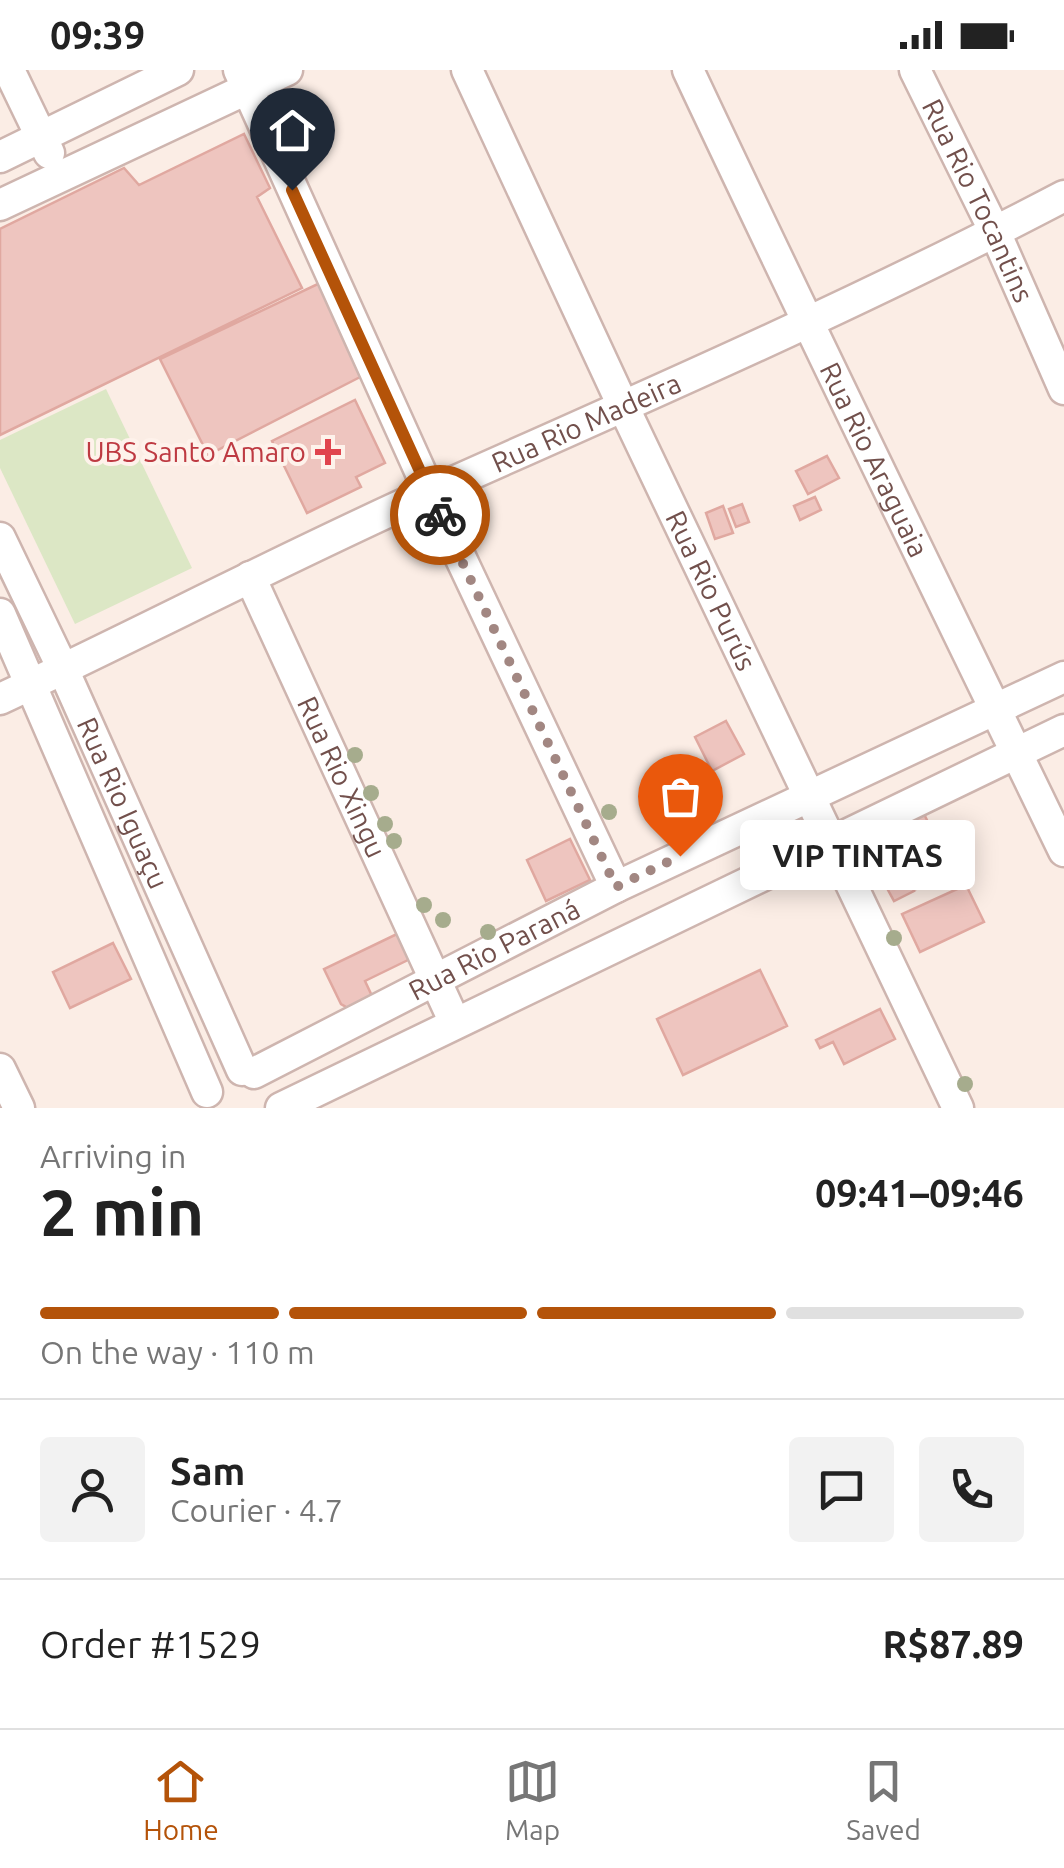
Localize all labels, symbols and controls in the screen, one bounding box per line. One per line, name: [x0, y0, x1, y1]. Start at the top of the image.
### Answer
text: 09:39: [50, 14, 145, 56]
pin: [250, 88, 335, 191]
street label: Rua Rio Tocantins: [917, 94, 1040, 307]
icon: home: [265, 103, 320, 158]
street label: Rua Rio Araguaia: [815, 357, 935, 562]
street label: Rua Rio Madeira: [487, 367, 685, 478]
place label: UBS Santo Amaro: [85, 436, 306, 467]
marker: UBS Santo Amaro: [315, 439, 341, 465]
courier: [390, 465, 490, 565]
icon: bike: [413, 488, 468, 543]
street label: Rua Rio Purús: [660, 506, 763, 675]
street label: Rua Rio Xingu: [292, 691, 393, 862]
street label: Rua Rio Iguaçu: [72, 712, 175, 893]
pin: [638, 754, 723, 857]
icon: bag: [653, 769, 708, 824]
callout: VIP TINTAS: [740, 821, 975, 891]
text: VIP TINTAS: [772, 837, 943, 873]
street label: Rua Rio Paraná: [403, 892, 584, 1006]
text: Arriving in: [40, 1138, 186, 1174]
text: 09:41–09:46: [815, 1172, 1024, 1214]
text: 2 min: [40, 1175, 204, 1248]
text: On the way · 110 m: [40, 1334, 315, 1370]
button: person: [40, 1437, 145, 1542]
button: chat: [789, 1437, 894, 1542]
button: phone: [919, 1437, 1024, 1542]
text: Sam: [170, 1450, 245, 1492]
text: Courier · 4.7: [170, 1492, 343, 1528]
text: Order #1529: [40, 1623, 261, 1665]
text: R$87.89: [883, 1623, 1024, 1665]
tab: Home: [143, 1754, 219, 1845]
tab: Map: [505, 1754, 560, 1845]
tab: Saved: [846, 1754, 921, 1845]

